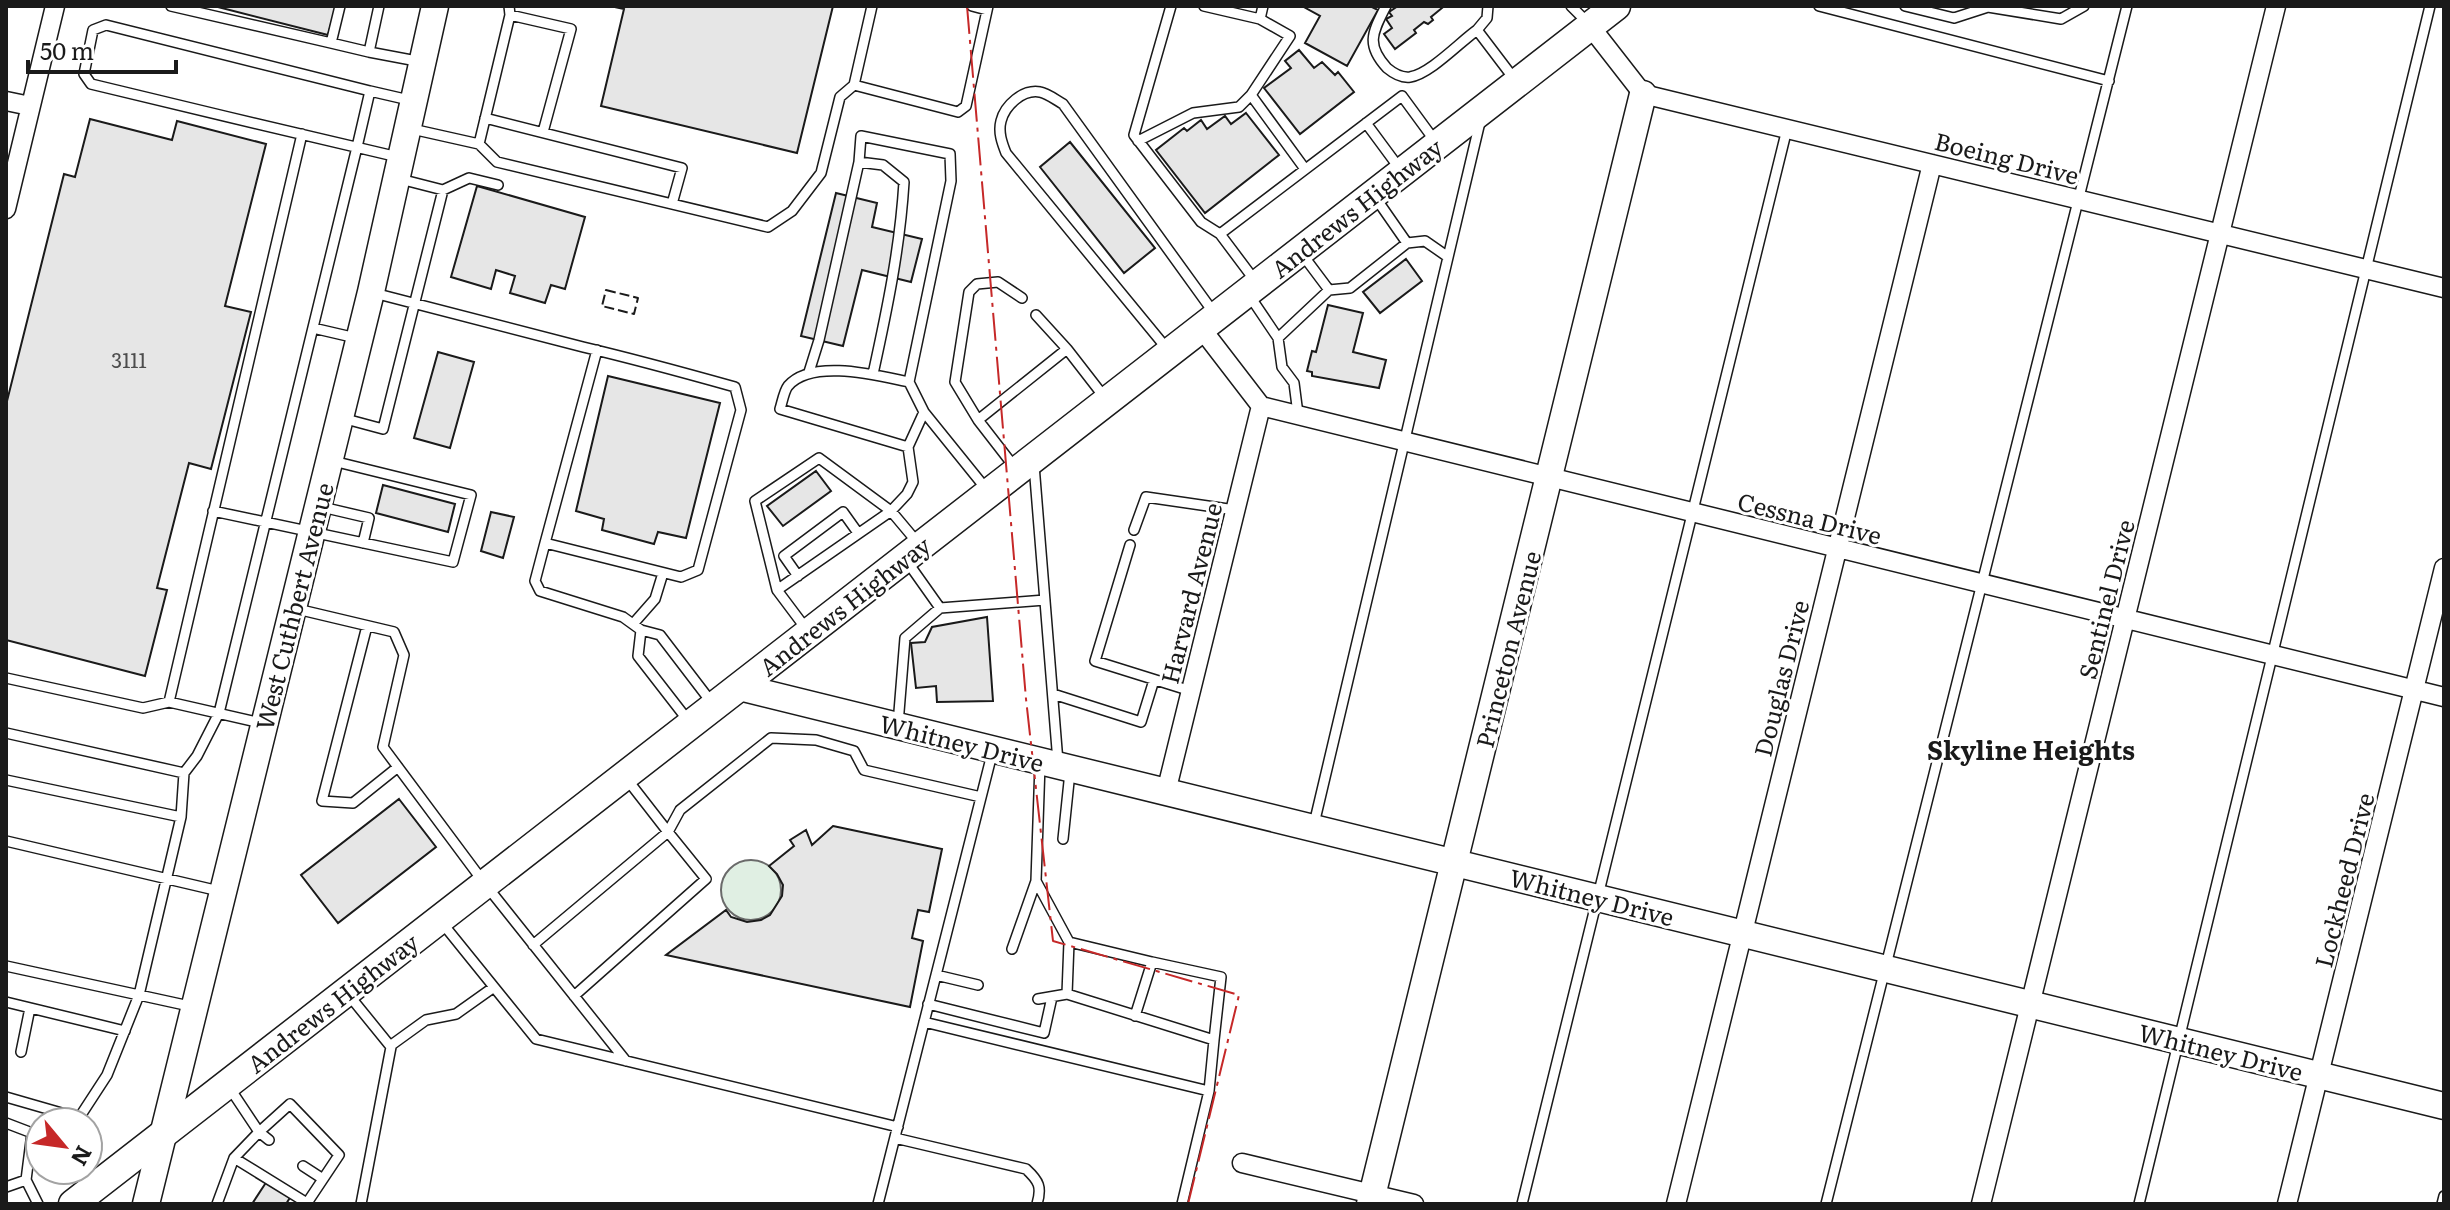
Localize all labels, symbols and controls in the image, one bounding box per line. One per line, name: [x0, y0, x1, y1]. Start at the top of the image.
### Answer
scale bar: [28, 24, 176, 74]
text: 50 m: [40, 32, 94, 67]
street label: Boeing Drive: [1931, 122, 2083, 192]
street label: Andrews Highway: [1263, 129, 1449, 285]
house number: 3111: [111, 344, 147, 374]
street label: West Cuthbert Avenue: [245, 479, 341, 733]
street label: Cessna Drive: [1734, 482, 1886, 552]
street label: Harvard Avenue: [1151, 499, 1229, 687]
street label: Sentinel Drive: [2068, 516, 2142, 682]
street label: Andrews Highway: [751, 527, 937, 683]
street label: Princeton Avenue: [1466, 547, 1548, 751]
street label: Douglas Drive: [1744, 596, 1816, 760]
street label: Whitney Drive: [876, 705, 1048, 779]
district label: Skyline Heights: [1927, 729, 2135, 768]
street label: Lockheed Drive: [2304, 789, 2382, 971]
street label: Whitney Drive: [1506, 859, 1678, 933]
street label: Andrews Highway: [239, 924, 425, 1080]
street label: Whitney Drive: [2135, 1014, 2307, 1088]
north arrow: [24, 1106, 104, 1186]
text: N: [64, 1140, 102, 1172]

